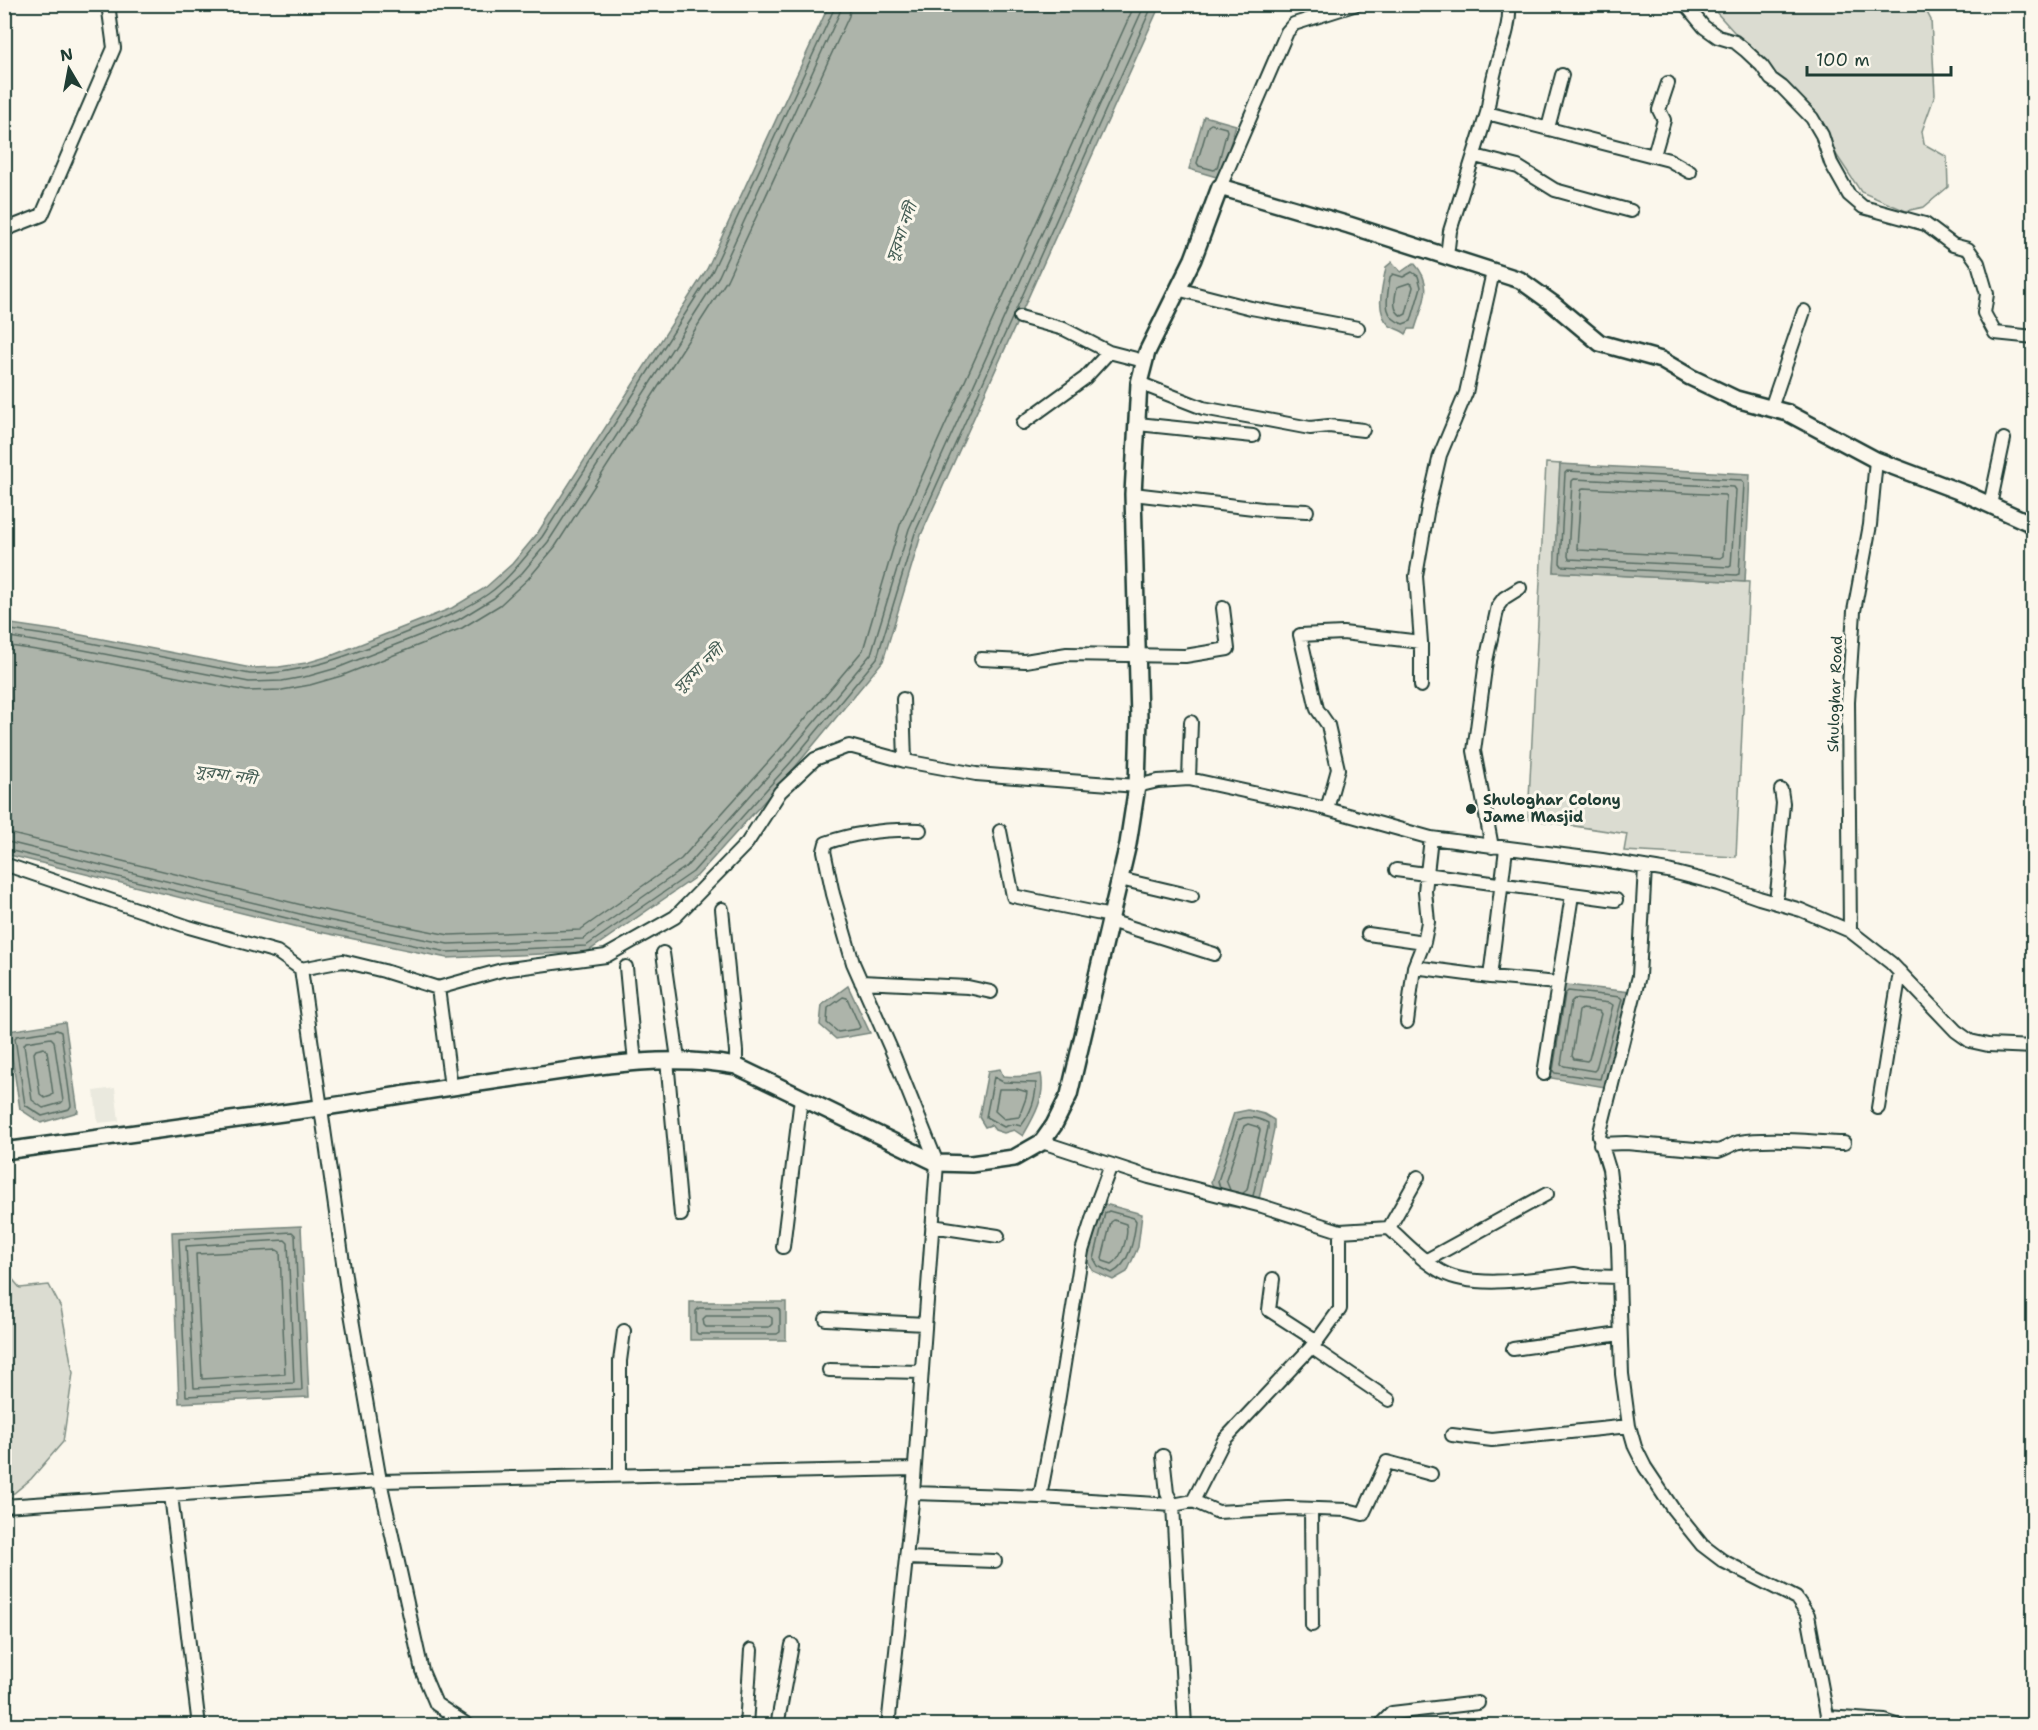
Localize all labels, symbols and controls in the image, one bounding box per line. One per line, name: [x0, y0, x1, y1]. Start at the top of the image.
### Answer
north arrow: [39, 39, 99, 99]
scale bar: [1807, 39, 1951, 77]
text: N: [58, 43, 75, 66]
text: 100 m: [1816, 48, 1870, 72]
water label: সুরমা নদী: [881, 197, 923, 265]
street label: Shuloghar Road: [1823, 635, 1847, 753]
water label: সুরমা নদী: [669, 637, 730, 697]
water label: সুরমা নদী: [194, 760, 261, 790]
place label: Shuloghar Colony Jame Masjid: [1483, 790, 1621, 827]
marker: Shuloghar Colony Jame Masjid: [1464, 802, 1478, 816]

